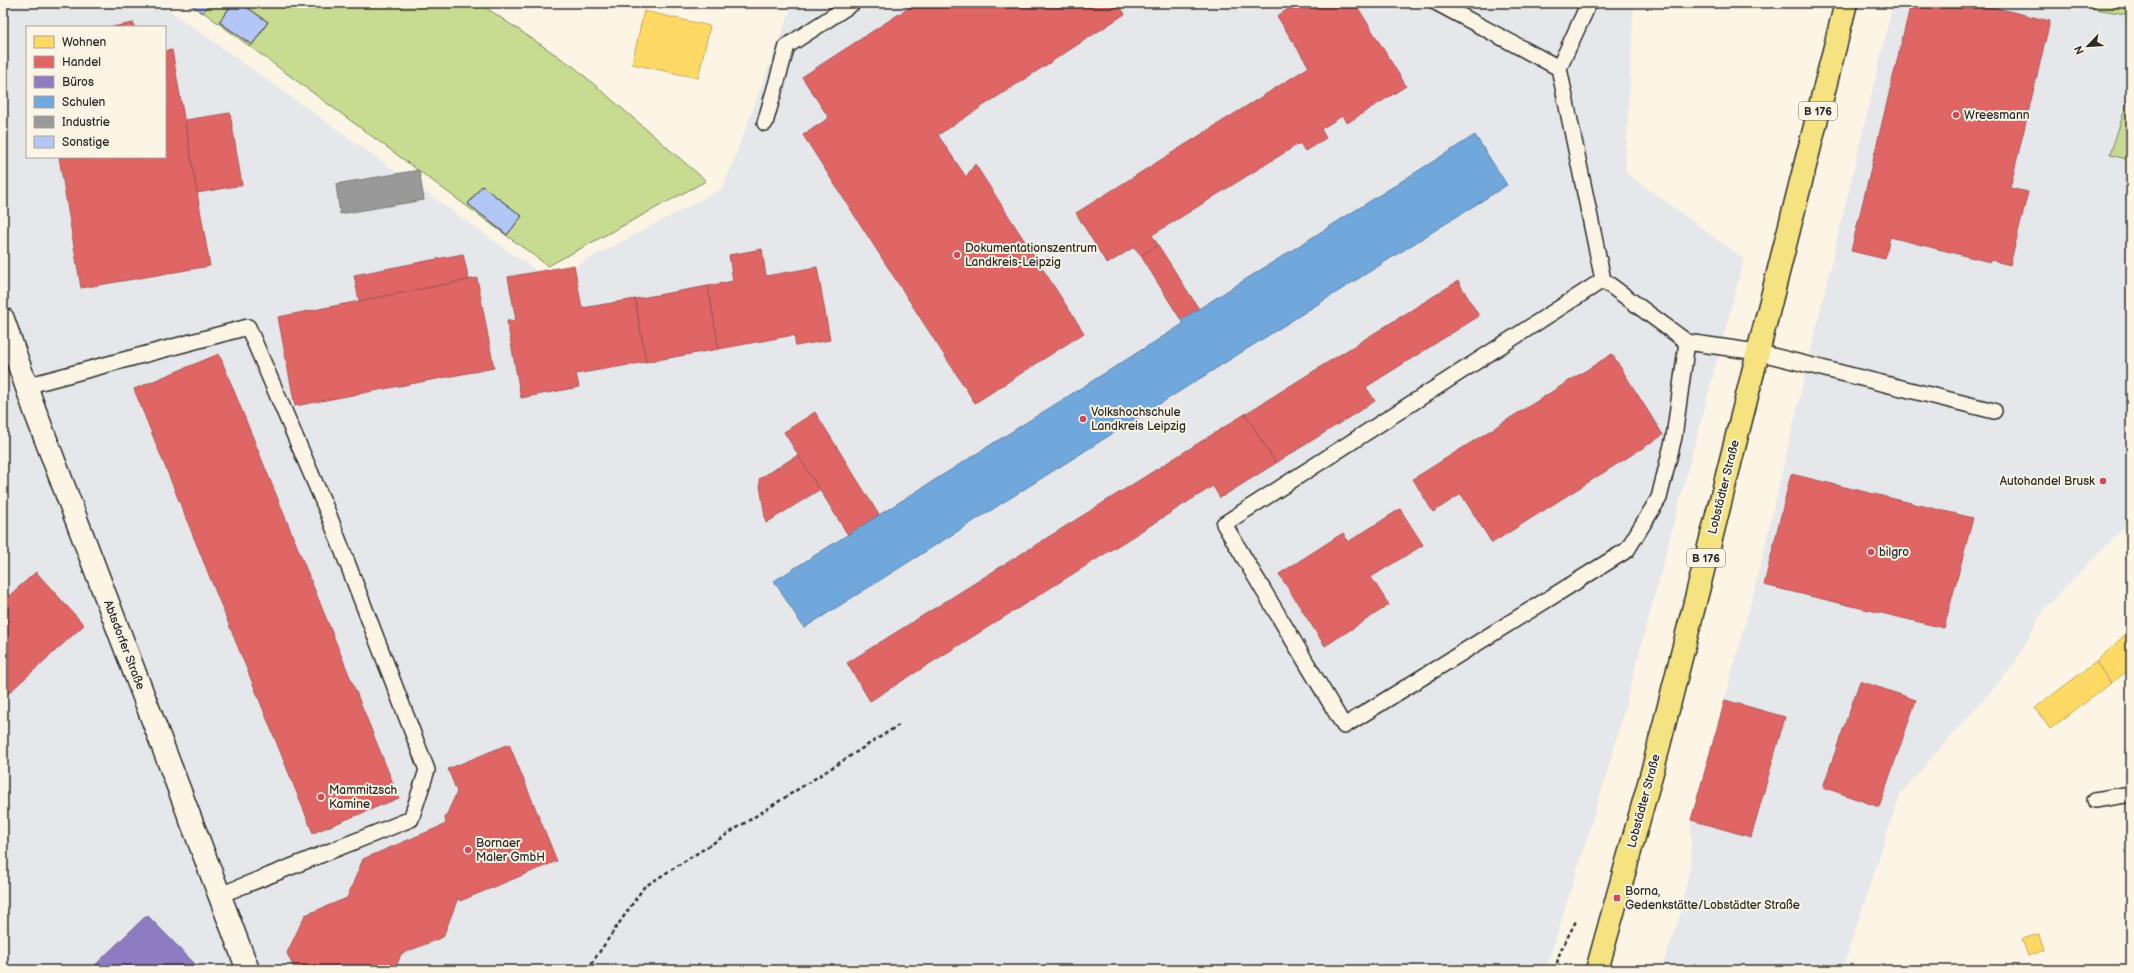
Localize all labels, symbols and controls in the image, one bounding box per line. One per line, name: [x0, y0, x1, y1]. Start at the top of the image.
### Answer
legend: [26, 26, 166, 158]
north arrow: [2068, 26, 2108, 66]
text: Wohnen: [62, 35, 107, 50]
text: N: [2072, 44, 2087, 57]
text: Handel: [62, 55, 101, 70]
text: Büros: [62, 75, 94, 90]
text: Schulen: [62, 95, 106, 110]
road number: B 176: [1799, 102, 1837, 120]
place label: Wreesmann: [1964, 108, 2030, 123]
marker: Wreesmann: [1951, 110, 1961, 120]
text: Industrie: [62, 115, 110, 130]
text: Sonstige: [62, 135, 109, 150]
place label: Dokumentationszentrum Landkreis-Leipzig: [965, 241, 1097, 270]
marker: Dokumentationszentrum Landkreis-Leipzig: [952, 250, 962, 260]
place label: Volkshochschule Landkreis Leipzig: [1091, 405, 1186, 434]
marker: Volkshochschule Landkreis Leipzig: [1078, 414, 1088, 424]
street label: Lobstädter Straße: [1705, 438, 1743, 536]
place label: Autohandel Brusk: [2000, 474, 2095, 489]
marker: Autohandel Brusk: [2098, 476, 2108, 486]
place label: bilgro: [1879, 545, 1909, 560]
marker: bilgro: [1866, 547, 1876, 557]
road number: B 176: [1687, 549, 1725, 567]
street label: Abtsdorfer Straße: [100, 598, 148, 692]
street label: Lobstädter Straße: [1624, 752, 1664, 850]
place label: Mammitzsch Kamine: [329, 783, 398, 812]
marker: Mammitzsch Kamine: [316, 792, 326, 802]
place label: Bornaer Maler GmbH: [476, 836, 545, 865]
marker: Bornaer Maler GmbH: [463, 845, 473, 855]
place label: Borna, Gedenkstätte/Lobstädter Straße: [1625, 884, 1800, 913]
marker: Borna, Gedenkstätte/Lobstädter Straße: [1612, 893, 1622, 903]

